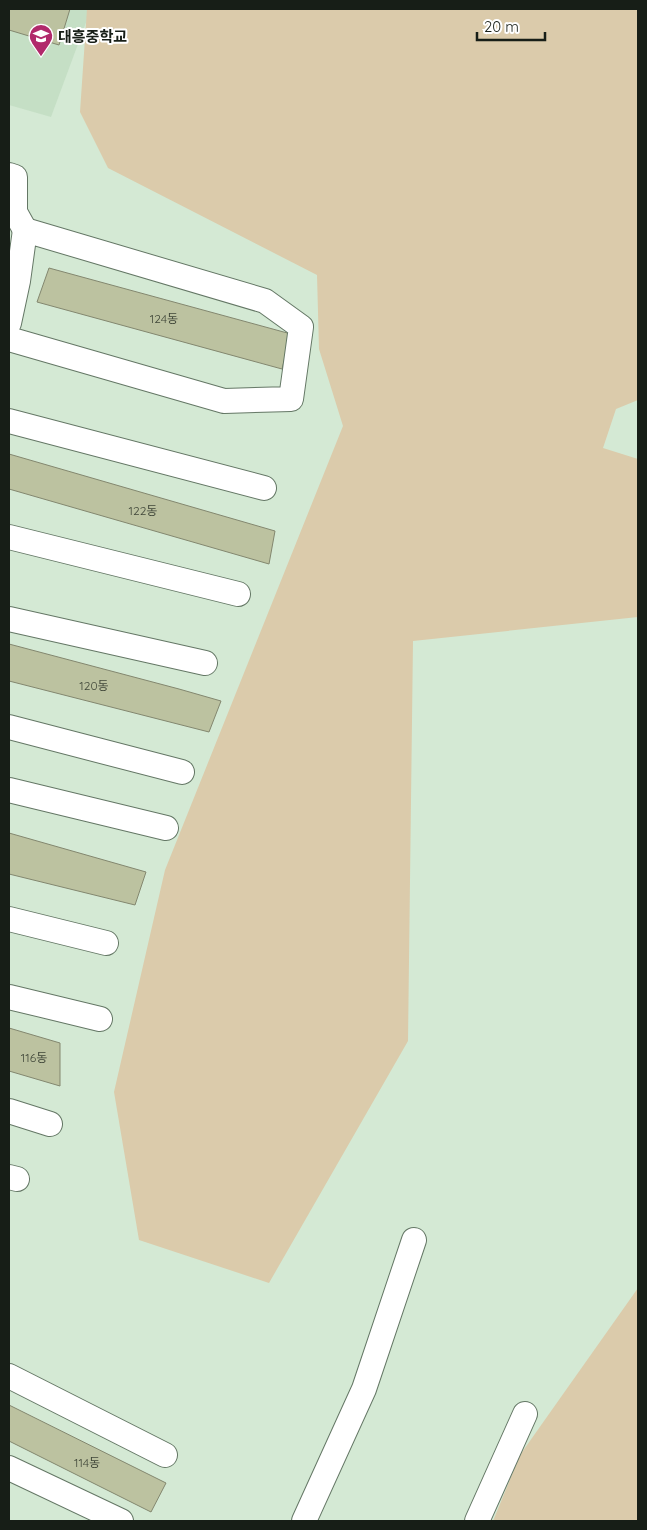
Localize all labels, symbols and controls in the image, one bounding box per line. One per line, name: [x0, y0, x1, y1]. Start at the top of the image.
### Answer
scale bar: [477, 10, 544, 42]
text: 20 m: [484, 17, 519, 36]
school or university icon: 대흥중학교: [28, 23, 54, 57]
place label: 대흥중학교: [58, 27, 127, 46]
house number: 124동: [150, 311, 178, 326]
house number: 122동: [129, 503, 157, 518]
house number: 120동: [79, 678, 109, 693]
house number: 116동: [21, 1050, 47, 1065]
house number: 114동: [74, 1455, 100, 1470]

